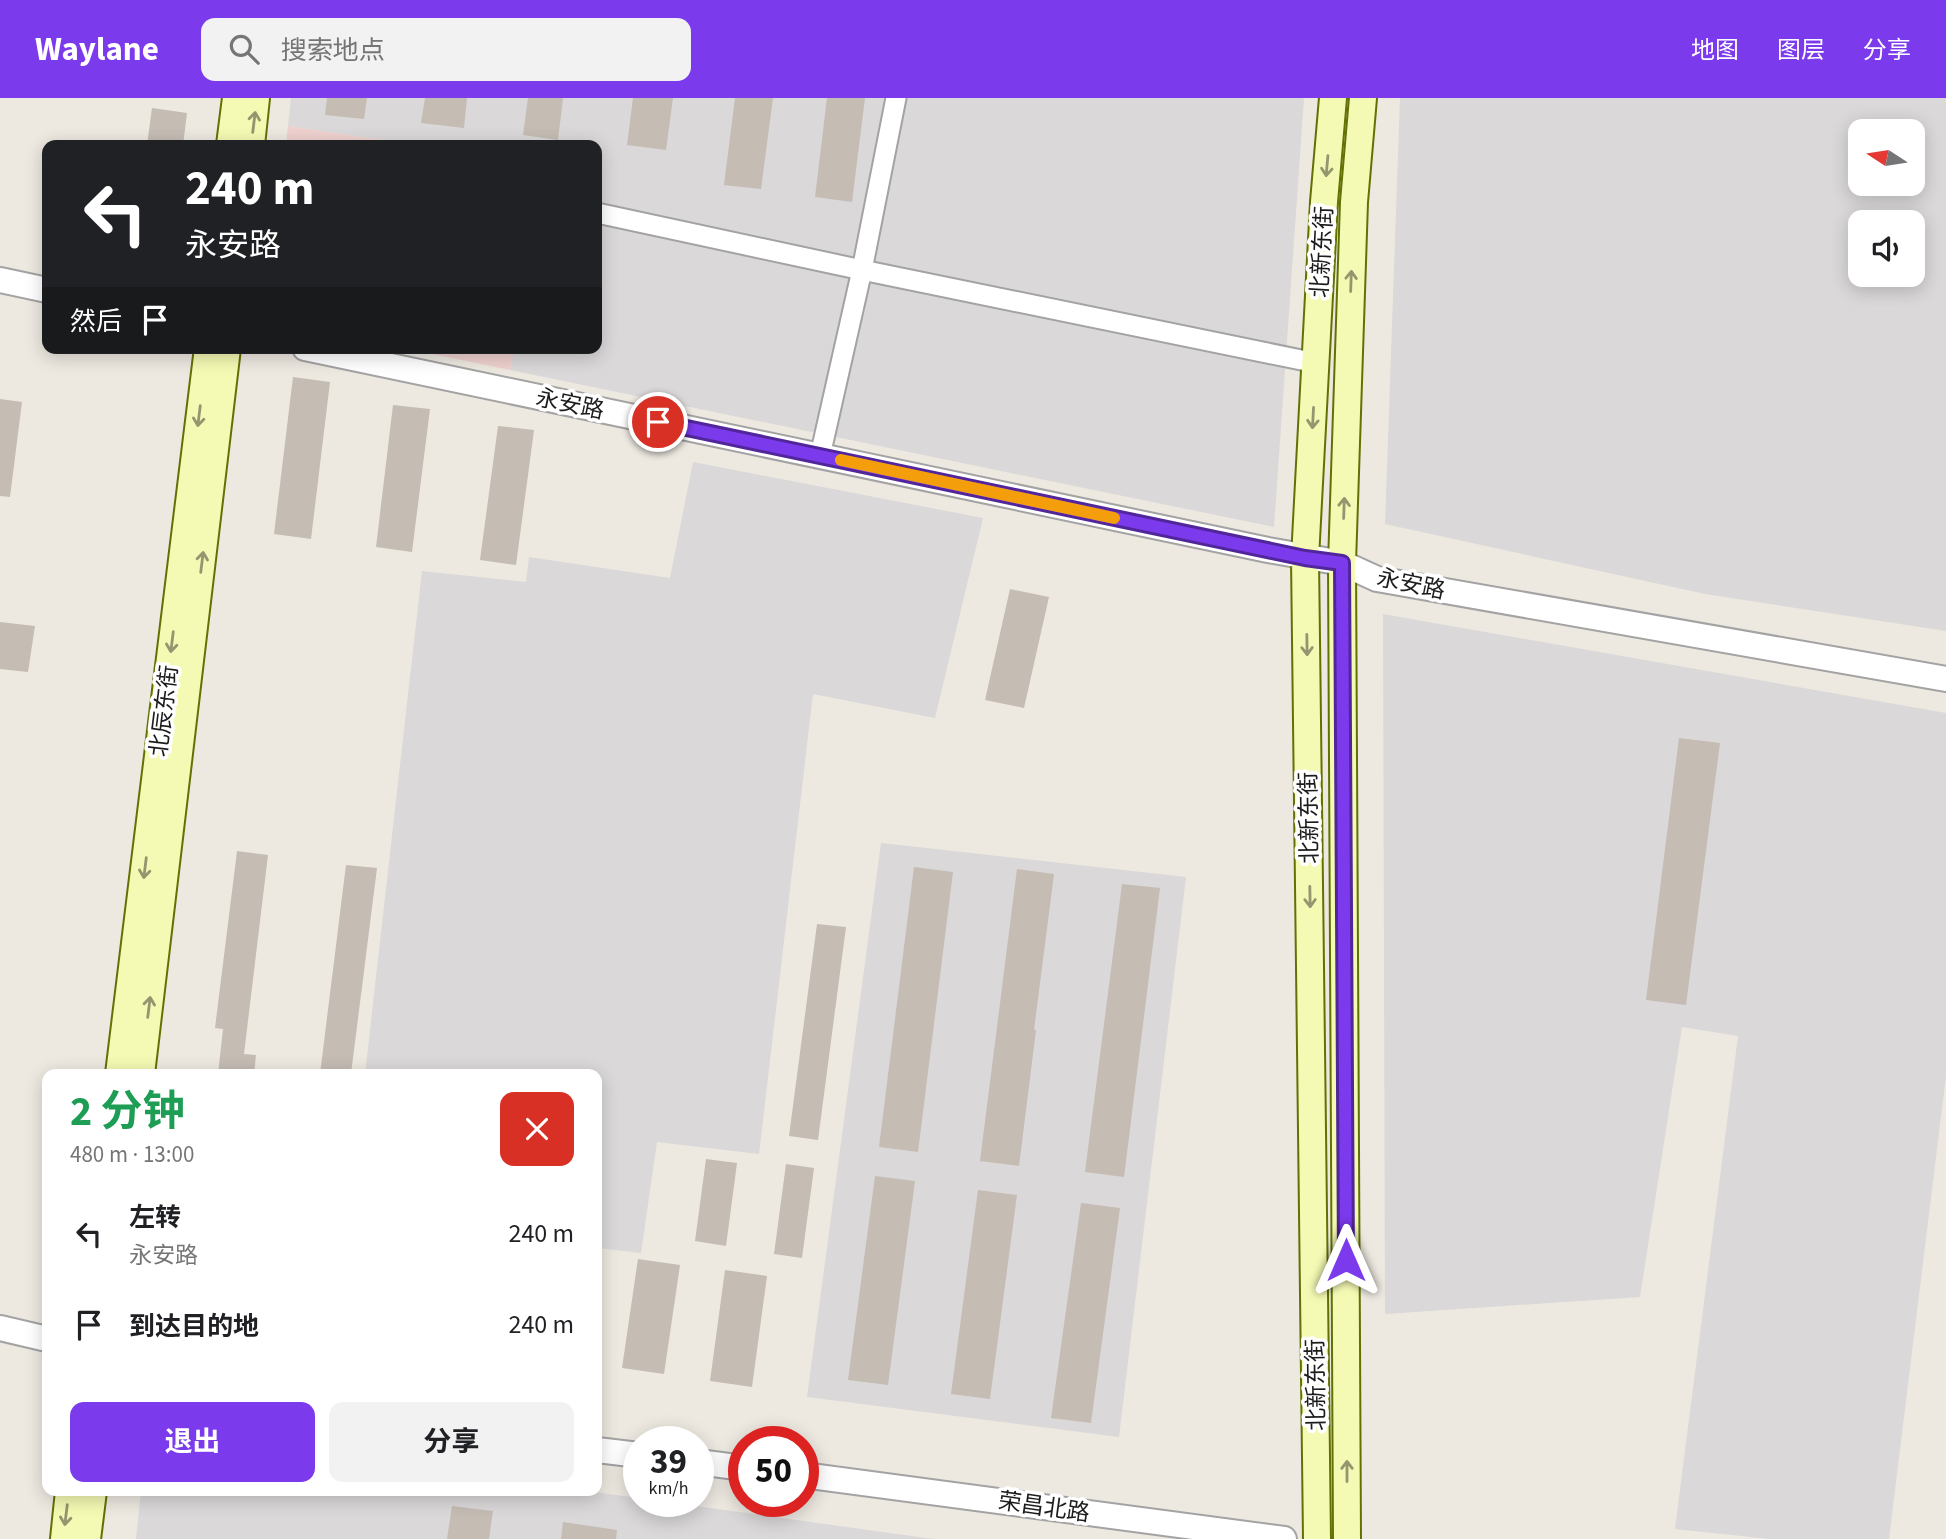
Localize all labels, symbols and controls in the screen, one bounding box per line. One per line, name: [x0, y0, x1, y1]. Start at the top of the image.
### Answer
search box: [201, 18, 691, 81]
text: Waylane: [35, 26, 159, 73]
icon: search: [225, 30, 263, 68]
text: 搜索地点: [281, 32, 385, 69]
text: 地图: [1691, 33, 1739, 68]
text: 图层: [1777, 33, 1825, 68]
text: 分享: [1863, 33, 1911, 68]
one-way arrow: [247, 111, 260, 133]
north arrow: [1848, 119, 1925, 196]
map controls: [1848, 119, 1925, 287]
text: 240 m: [185, 154, 314, 224]
one-way arrow: [1320, 154, 1333, 177]
icon: left: [70, 168, 161, 259]
street label: 北新东街: [1303, 205, 1341, 299]
button: sound: [1848, 210, 1925, 287]
text: 永安路: [185, 223, 281, 269]
one-way arrow: [1345, 270, 1358, 293]
icon: arrive: [136, 301, 174, 339]
text: 然后: [70, 303, 122, 340]
street label: 永安路: [533, 381, 607, 427]
pin: [628, 392, 688, 452]
icon: arrive: [639, 403, 677, 441]
one-way arrow: [193, 404, 206, 427]
one-way arrow: [1306, 406, 1319, 429]
one-way arrow: [1337, 497, 1350, 520]
one-way arrow: [195, 551, 208, 574]
street label: 永安路: [1374, 561, 1448, 607]
one-way arrow: [165, 630, 178, 653]
one-way arrow: [1300, 633, 1313, 656]
street label: 北辰东街: [142, 663, 186, 759]
street label: 北新东街: [1292, 772, 1326, 864]
one-way arrow: [138, 856, 151, 879]
one-way arrow: [1303, 885, 1317, 908]
one-way arrow: [143, 996, 156, 1019]
text: 2 分钟: [70, 1082, 185, 1142]
button: close: [500, 1092, 574, 1166]
text: 480 m · 13:00: [70, 1138, 194, 1171]
text: 左转: [129, 1199, 181, 1236]
icon: left: [70, 1215, 108, 1253]
text: 240 m: [508, 1215, 574, 1252]
position arrow: [1309, 1223, 1383, 1297]
text: 永安路: [129, 1239, 198, 1272]
icon: arrive: [70, 1306, 108, 1344]
text: 240 m: [508, 1306, 574, 1343]
text: 到达目的地: [129, 1308, 259, 1345]
street label: 北新东街: [1299, 1339, 1333, 1431]
button: 退出: [70, 1402, 315, 1482]
button: 分享: [329, 1402, 574, 1482]
speed limit sign: 50: [728, 1426, 819, 1517]
text: 39: [650, 1437, 687, 1487]
one-way arrow: [1340, 1460, 1354, 1483]
text: km/h: [649, 1476, 688, 1501]
street label: 荣昌北路: [996, 1484, 1092, 1530]
one-way arrow: [60, 1503, 73, 1526]

